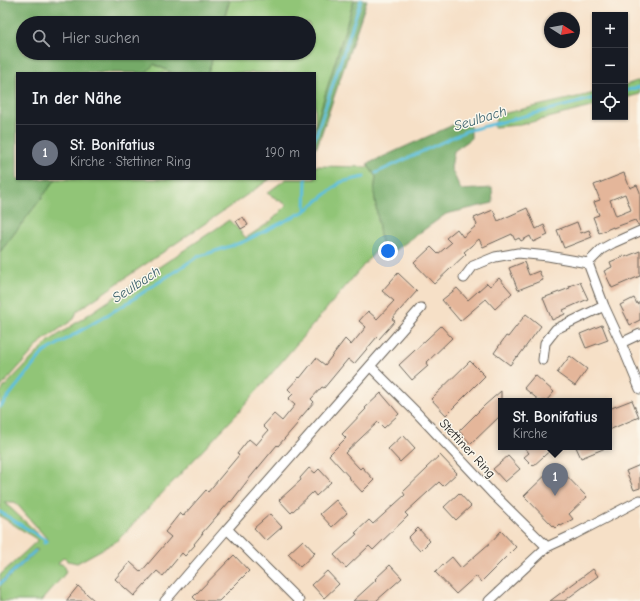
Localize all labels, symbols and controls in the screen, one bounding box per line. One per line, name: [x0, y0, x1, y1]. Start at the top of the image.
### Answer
north arrow: [544, 12, 580, 48]
map controls: [592, 12, 628, 120]
button: +: [592, 12, 628, 48]
search box: [16, 16, 316, 60]
icon: search: [30, 27, 52, 49]
text: Hier suchen: [62, 29, 140, 47]
button: −: [592, 48, 628, 84]
button: locate: [592, 84, 628, 120]
text: In der Nähe: [32, 89, 121, 108]
water label: Seulbach: [452, 102, 509, 135]
text: St. Bonifatius: [70, 136, 155, 154]
text: 1: [42, 145, 48, 160]
text: 190 m: [265, 145, 300, 160]
text: Kirche · Stettiner Ring: [70, 154, 191, 169]
your location: [378, 241, 398, 261]
water label: Seulbach: [109, 263, 164, 306]
popup: [498, 398, 612, 450]
text: St. Bonifatius: [513, 408, 597, 426]
street label: Stettiner Ring: [436, 416, 499, 481]
text: Kirche: [513, 426, 547, 441]
pin: 1: [542, 463, 568, 496]

